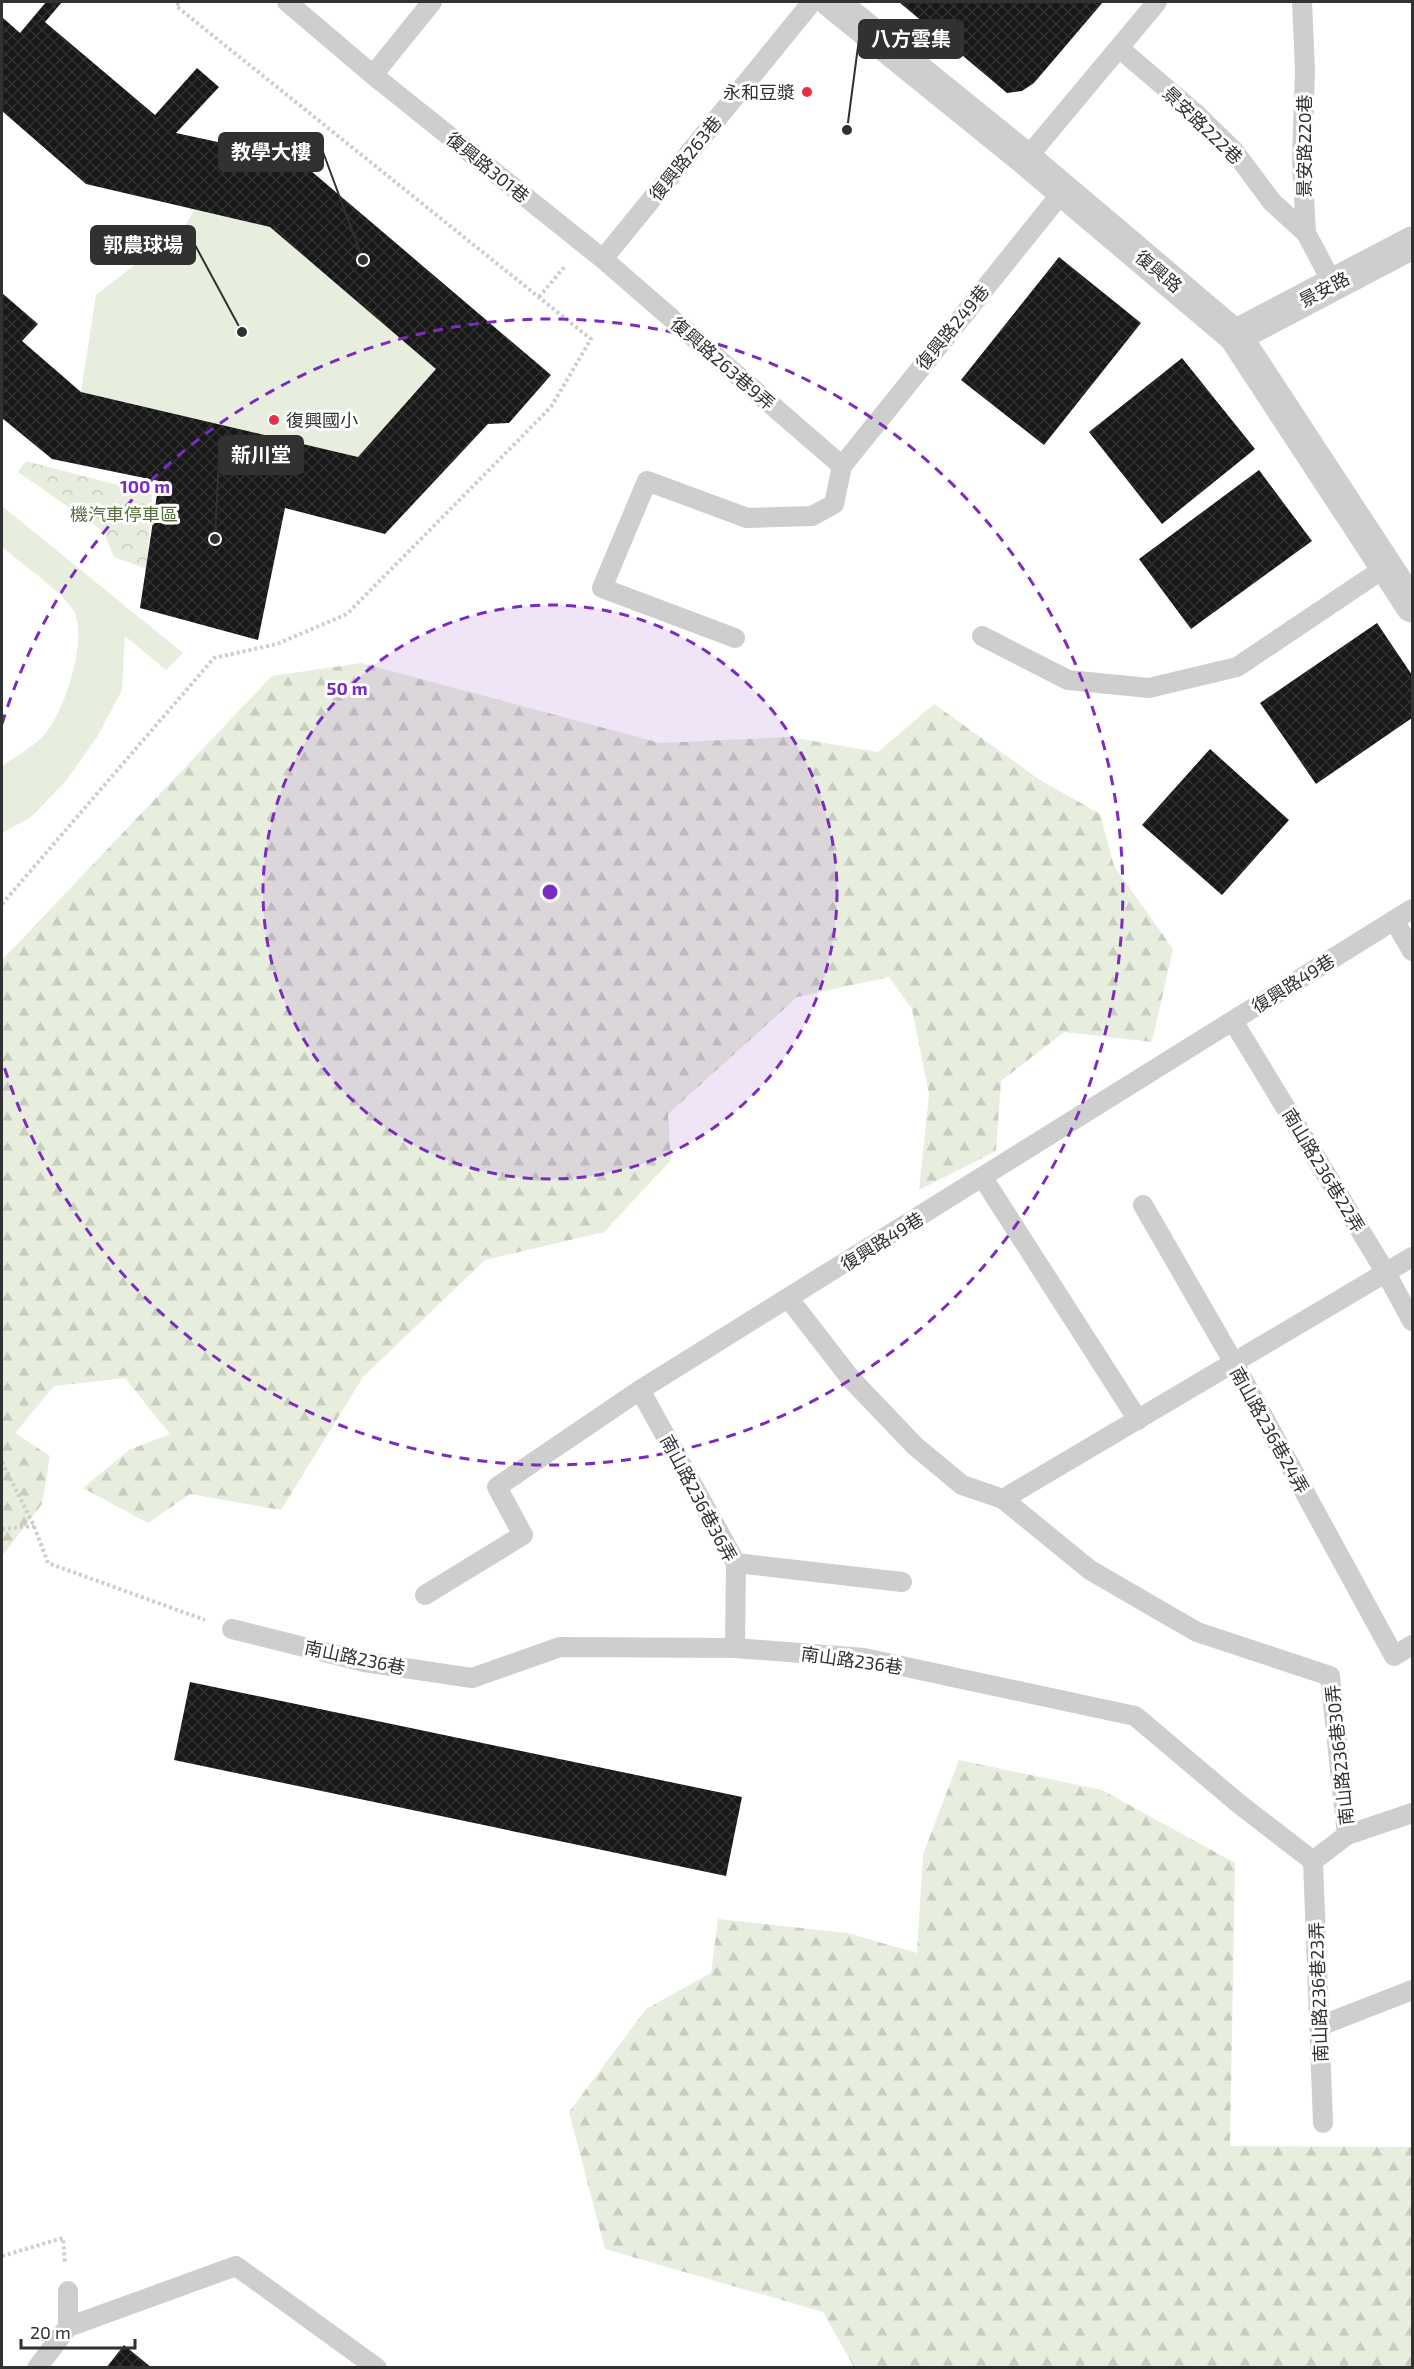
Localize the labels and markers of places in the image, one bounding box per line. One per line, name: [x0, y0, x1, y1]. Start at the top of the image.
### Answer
callout: 八方雲集: [859, 20, 963, 58]
place label: 永和豆漿: [723, 81, 795, 103]
marker: 永和豆漿: [800, 85, 814, 99]
callout: 教學大樓: [219, 133, 323, 171]
callout: 郭農球場: [91, 226, 195, 264]
place label: 復興國小: [286, 409, 358, 431]
marker: 復興國小: [267, 413, 281, 427]
callout: 新川堂: [219, 436, 303, 474]
centre of rings: [540, 882, 560, 902]

